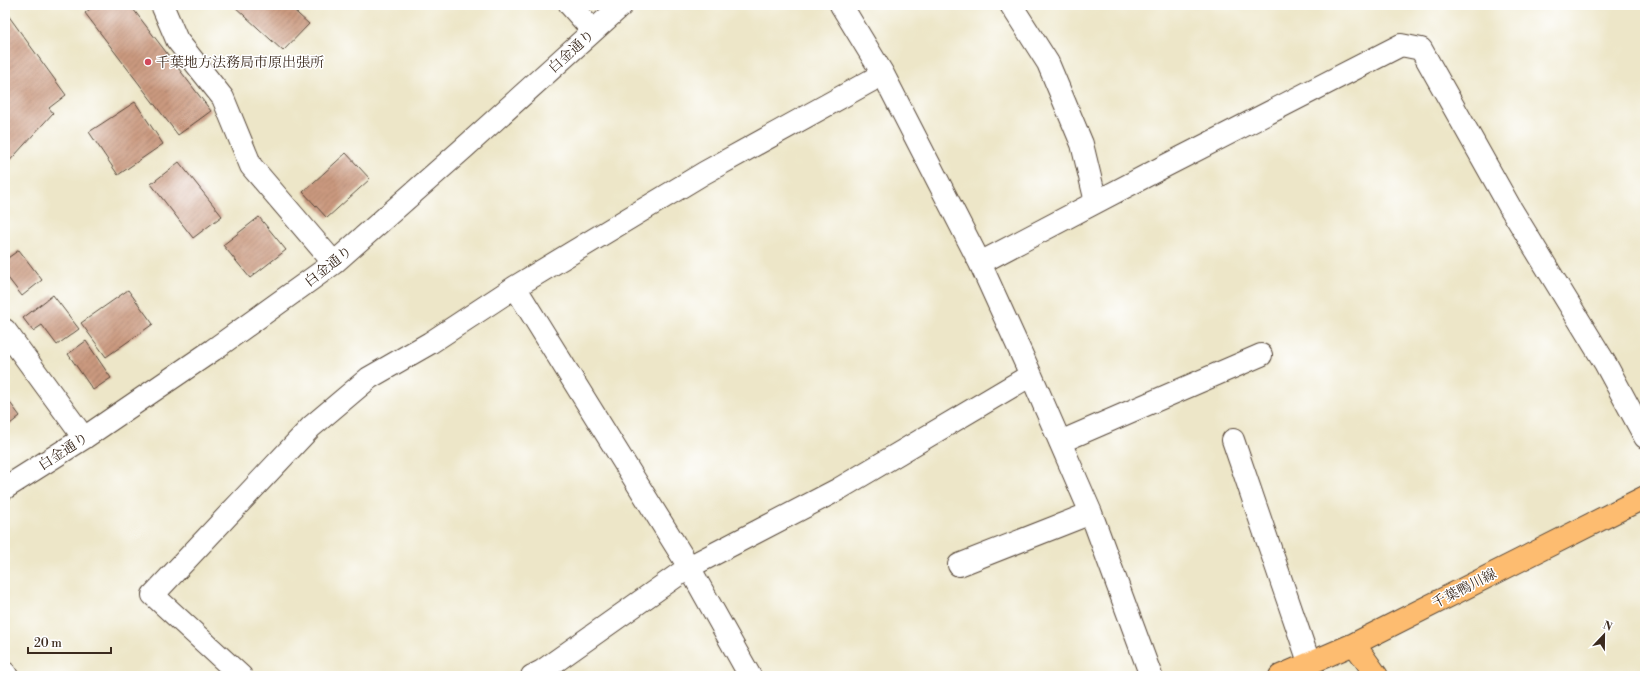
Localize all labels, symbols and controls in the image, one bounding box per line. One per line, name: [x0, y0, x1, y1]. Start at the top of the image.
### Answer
street label: 白金通り: [545, 26, 598, 77]
place label: 千葉地方法務局市原出張所: [156, 54, 324, 72]
marker: 千葉地方法務局市原出張所: [143, 57, 153, 67]
street label: 白金通り: [301, 242, 356, 291]
street label: 白金通り: [35, 429, 92, 475]
street label: 千葉鴨川線: [1429, 565, 1500, 613]
north arrow: [1584, 615, 1624, 655]
text: N: [1601, 619, 1614, 635]
scale bar: [28, 629, 111, 655]
text: 20 m: [34, 636, 62, 651]

